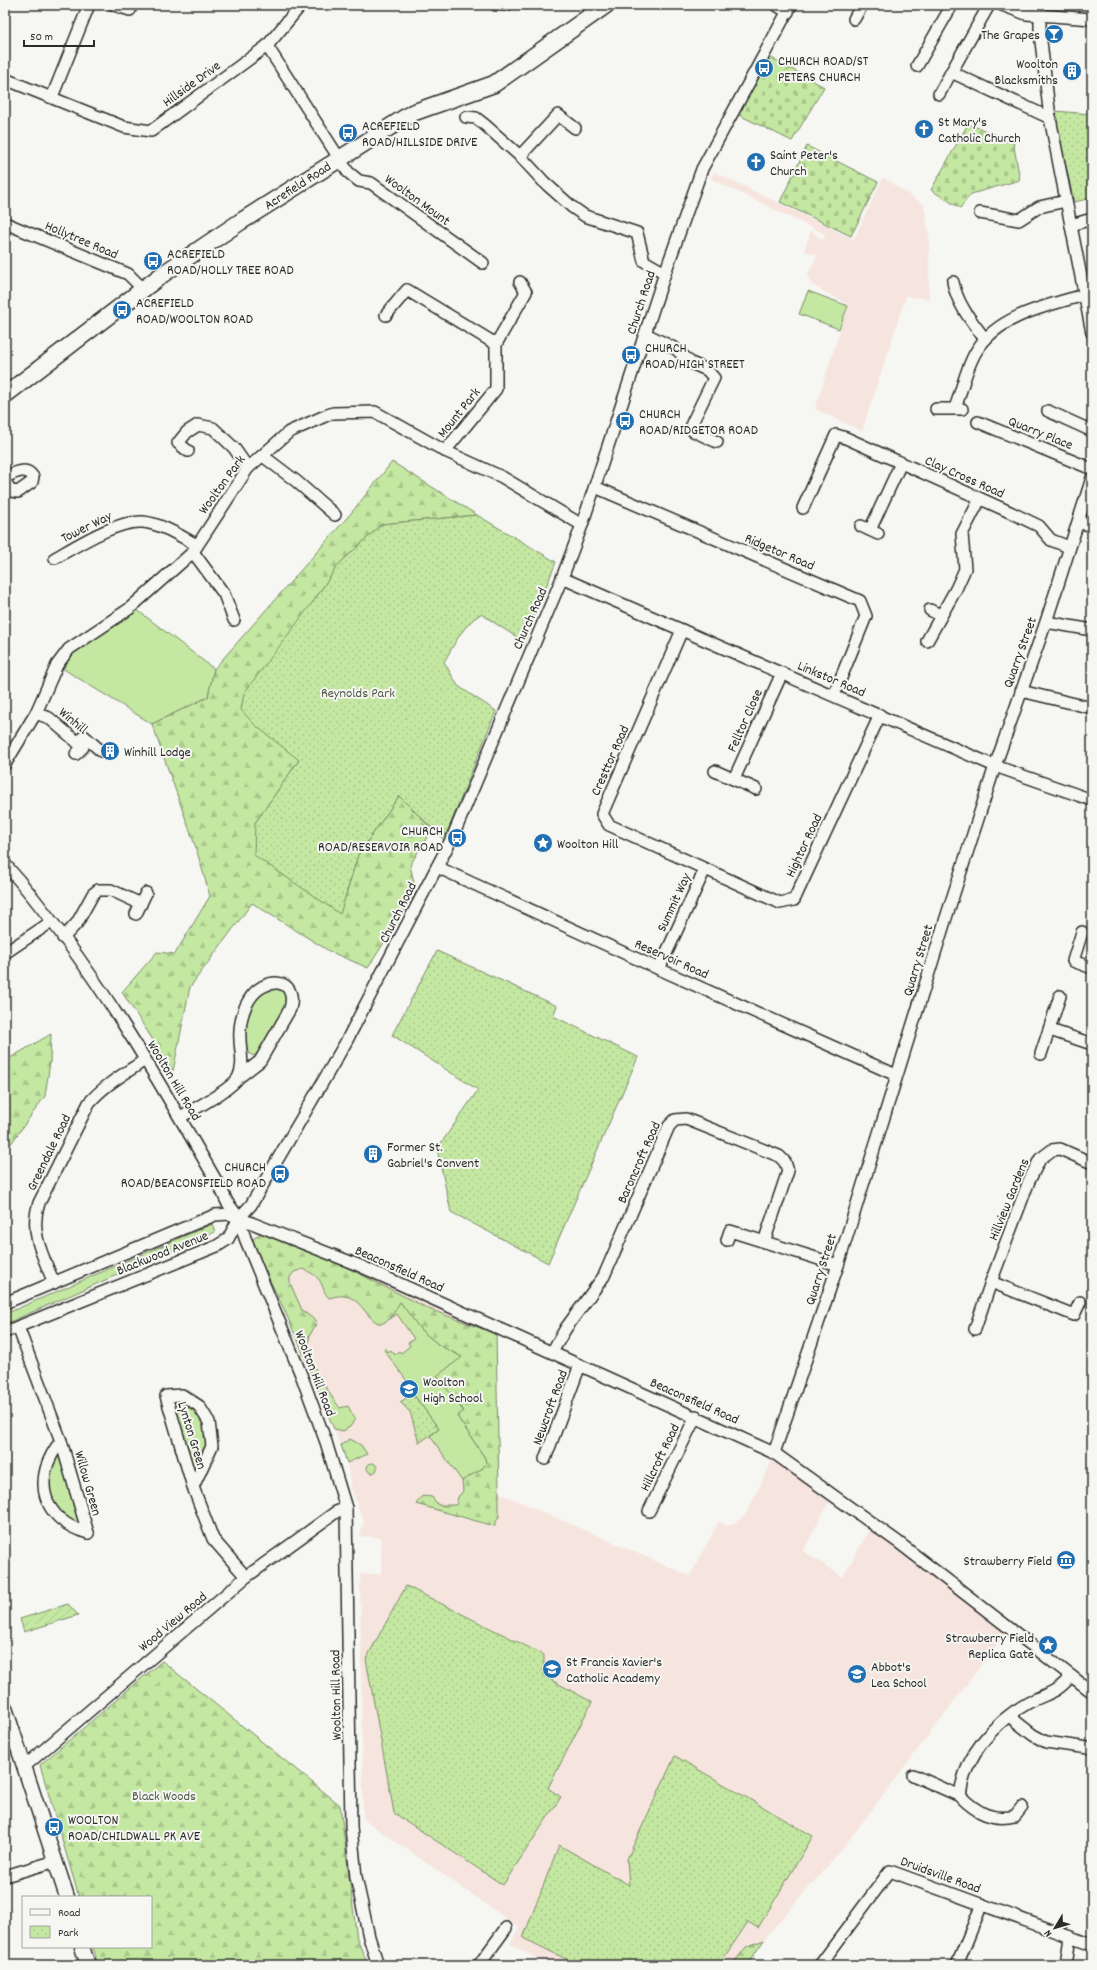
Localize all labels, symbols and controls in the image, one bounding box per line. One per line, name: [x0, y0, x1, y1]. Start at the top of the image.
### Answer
scale bar: [24, 22, 94, 48]
bar icon: The Grapes: [1043, 23, 1065, 45]
place label: The Grapes: [981, 26, 1040, 46]
text: 50 m: [30, 29, 53, 46]
place label: CHURCH ROAD/ST PETERS CHURCH: [778, 52, 869, 88]
place label: Woolton Blacksmiths: [995, 55, 1058, 91]
street label: Hillside Drive: [159, 57, 225, 113]
bus stop icon: CHURCH ROAD/ST PETERS CHURCH: [753, 57, 775, 79]
building icon: Woolton Blacksmiths: [1061, 60, 1083, 82]
place label: St Mary's Catholic Church: [938, 113, 1021, 149]
place label: ACREFIELD ROAD/HILLSIDE DRIVE: [362, 117, 478, 153]
church icon: St Mary's Catholic Church: [913, 118, 935, 140]
bus stop icon: ACREFIELD ROAD/HILLSIDE DRIVE: [337, 122, 359, 144]
place label: Saint Peter's Church: [770, 146, 838, 182]
church icon: Saint Peter's Church: [745, 151, 767, 173]
street label: Acrefield Road: [261, 157, 336, 216]
street label: Woolton Mount: [380, 170, 454, 231]
street label: Hollytree Road: [41, 216, 121, 265]
place label: ACREFIELD ROAD/HOLLY TREE ROAD: [167, 245, 294, 281]
bus stop icon: ACREFIELD ROAD/HOLLY TREE ROAD: [142, 250, 164, 272]
street label: Church Road: [622, 268, 662, 337]
place label: ACREFIELD ROAD/WOOLTON ROAD: [136, 294, 253, 330]
bus stop icon: ACREFIELD ROAD/WOOLTON ROAD: [111, 299, 133, 321]
place label: CHURCH ROAD/HIGH STREET: [645, 339, 745, 375]
bus stop icon: CHURCH ROAD/HIGH STREET: [620, 344, 642, 366]
street label: Mount Park: [433, 384, 486, 443]
place label: CHURCH ROAD/RIDGETOR ROAD: [639, 405, 758, 441]
bus stop icon: CHURCH ROAD/RIDGETOR ROAD: [614, 410, 636, 432]
street label: Quarry Place: [1005, 412, 1076, 456]
street label: Woolton Park: [194, 451, 251, 519]
street label: Clay Cross Road: [921, 451, 1007, 504]
street label: Tower Way: [58, 507, 116, 549]
street label: Ridgetor Road: [741, 529, 817, 577]
street label: Church Road: [508, 585, 553, 653]
street label: Quarry Street: [999, 614, 1043, 691]
street label: Linkstor Road: [794, 656, 868, 703]
park label: Reynolds Park: [321, 684, 395, 704]
street label: Felltor Close: [723, 686, 769, 756]
street label: Winhill: [54, 703, 92, 740]
street label: Cresttor Road: [586, 722, 635, 799]
building icon: Winhill Lodge: [99, 740, 121, 762]
place label: Winhill Lodge: [124, 743, 191, 763]
street label: Hightor Road: [781, 811, 828, 881]
place label: CHURCH ROAD/RESERVOIR ROAD: [318, 822, 443, 858]
bus stop icon: CHURCH ROAD/RESERVOIR ROAD: [446, 827, 468, 849]
place icon: Woolton Hill: [532, 832, 554, 854]
place label: Woolton Hill: [557, 835, 619, 855]
street label: Summit Way: [653, 870, 697, 935]
street label: Church Road: [375, 879, 423, 947]
street label: Quarry Street: [899, 922, 939, 999]
street label: Reservoir Road: [631, 935, 712, 985]
street label: Woolton Hill Road: [141, 1037, 205, 1125]
street label: Greendale Road: [23, 1111, 77, 1195]
street label: Baroncroft Road: [613, 1119, 667, 1207]
place label: Former St. Gabriel's Convent: [387, 1138, 479, 1174]
building icon: Former St. Gabriel's Convent: [362, 1143, 384, 1165]
street label: Hillview Gardens: [984, 1156, 1035, 1244]
place label: CHURCH ROAD/BEACONSFIELD ROAD: [121, 1158, 266, 1194]
bus stop icon: CHURCH ROAD/BEACONSFIELD ROAD: [269, 1163, 291, 1185]
street label: Blackwood Avenue: [114, 1226, 212, 1281]
street label: Quarry Street: [801, 1231, 843, 1308]
street label: Beaconsfield Road: [351, 1241, 447, 1298]
street label: Woolton Hill Road: [289, 1328, 340, 1420]
street label: Newcroft Road: [528, 1367, 574, 1448]
place label: Woolton High School: [423, 1373, 483, 1409]
street label: Beaconsfield Road: [646, 1373, 742, 1430]
school or university icon: Woolton High School: [398, 1378, 420, 1400]
street label: Lynton Green: [171, 1399, 211, 1472]
street label: Hillcroft Road: [636, 1421, 686, 1495]
street label: Willow Green: [68, 1449, 106, 1518]
museum icon: Strawberry Field: [1055, 1549, 1077, 1571]
place label: Strawberry Field: [964, 1552, 1052, 1572]
street label: Wood View Road: [135, 1588, 212, 1657]
place label: Strawberry Field Replica Gate: [946, 1629, 1034, 1665]
place icon: Strawberry Field Replica Gate: [1037, 1634, 1059, 1656]
street label: Woolton Hill Road: [326, 1649, 348, 1740]
place label: St Francis Xavier's Catholic Academy: [566, 1653, 662, 1689]
school or university icon: St Francis Xavier's Catholic Academy: [541, 1658, 563, 1680]
place label: Abbot's Lea School: [871, 1658, 927, 1694]
school or university icon: Abbot's Lea School: [846, 1663, 868, 1685]
park label: Black Woods: [132, 1787, 196, 1807]
place label: WOOLTON ROAD/CHILDWALL PK AVE: [68, 1811, 201, 1847]
bus stop icon: WOOLTON ROAD/CHILDWALL PK AVE: [43, 1816, 65, 1838]
street label: Druidsville Road: [897, 1852, 983, 1900]
legend: [22, 1896, 152, 1948]
text: Road: [58, 1905, 80, 1922]
north arrow: [1035, 1908, 1075, 1948]
text: Park: [58, 1925, 79, 1942]
text: N: [1040, 1925, 1057, 1940]

